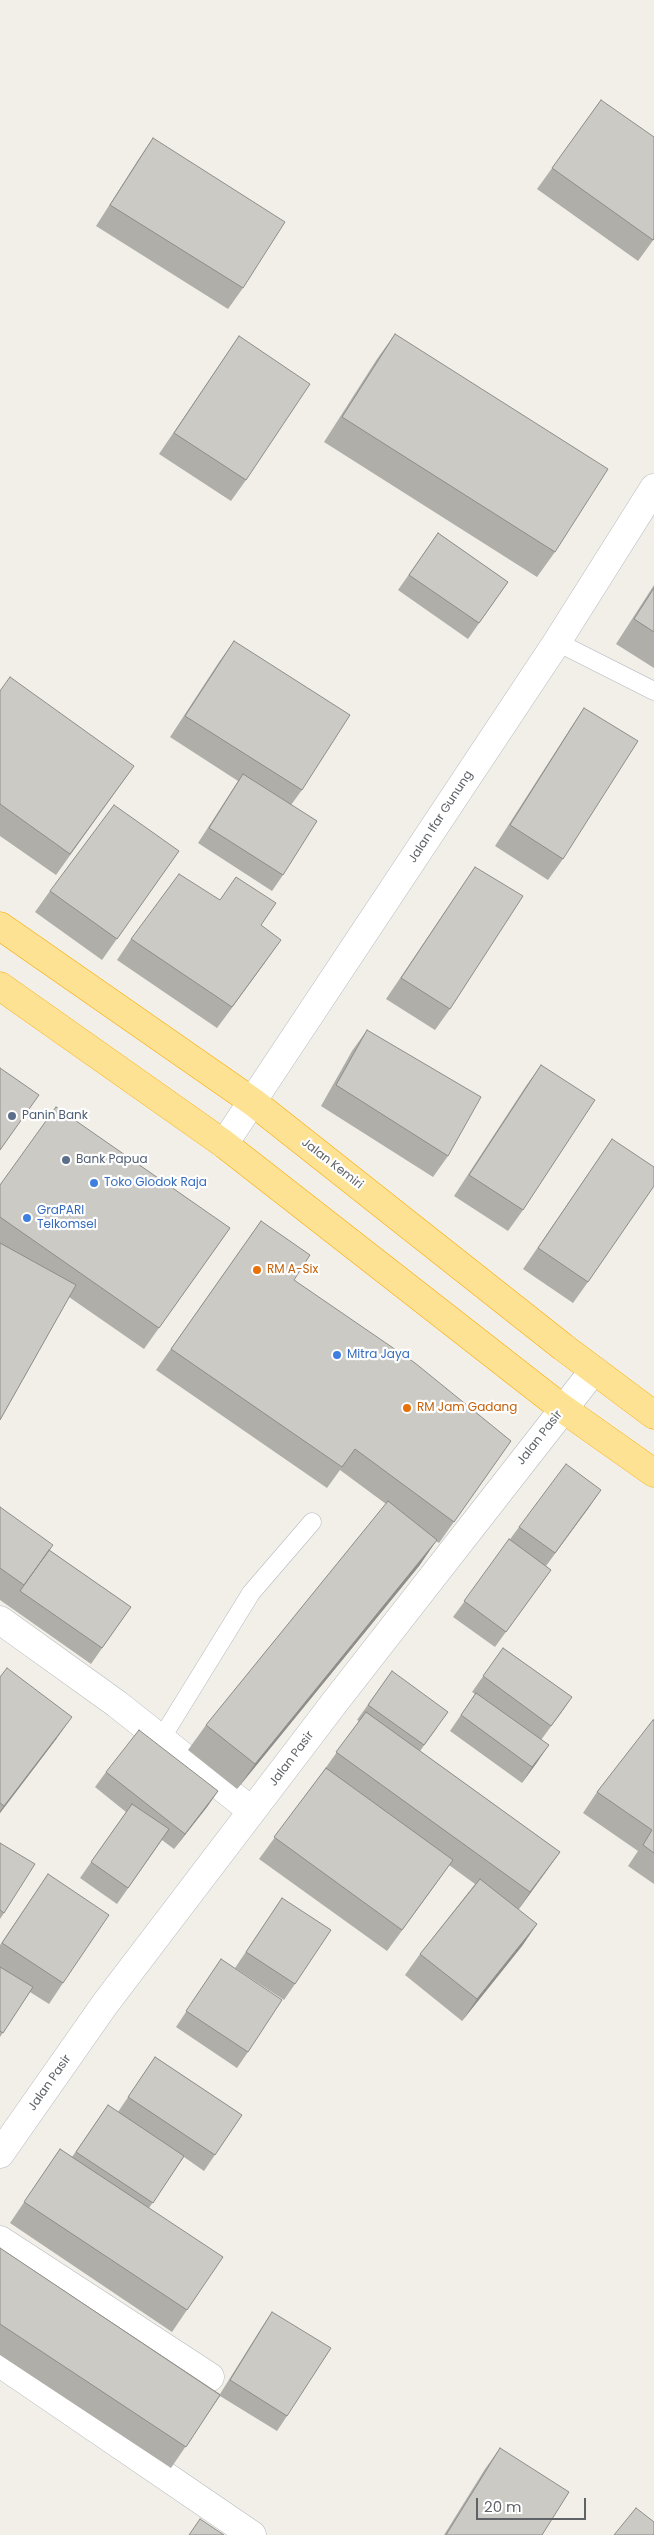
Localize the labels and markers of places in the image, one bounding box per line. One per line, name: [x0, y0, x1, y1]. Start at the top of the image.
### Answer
place label: Panin Bank: [22, 1109, 88, 1123]
marker: Panin Bank: [6, 1110, 18, 1122]
place label: Bank Papua: [76, 1153, 147, 1167]
marker: Bank Papua: [60, 1154, 72, 1166]
place label: Toko Glodok Raja: [104, 1176, 207, 1190]
marker: Toko Glodok Raja: [88, 1177, 100, 1189]
place label: GraPARI Telkomsel: [37, 1204, 97, 1232]
marker: GraPARI Telkomsel: [21, 1212, 33, 1224]
place label: RM A-Six: [267, 1263, 318, 1277]
marker: RM A-Six: [251, 1264, 263, 1276]
place label: Mitra Jaya: [347, 1348, 410, 1362]
marker: Mitra Jaya: [331, 1349, 343, 1361]
place label: RM Jam Gadang: [417, 1401, 517, 1415]
marker: RM Jam Gadang: [401, 1402, 413, 1414]

